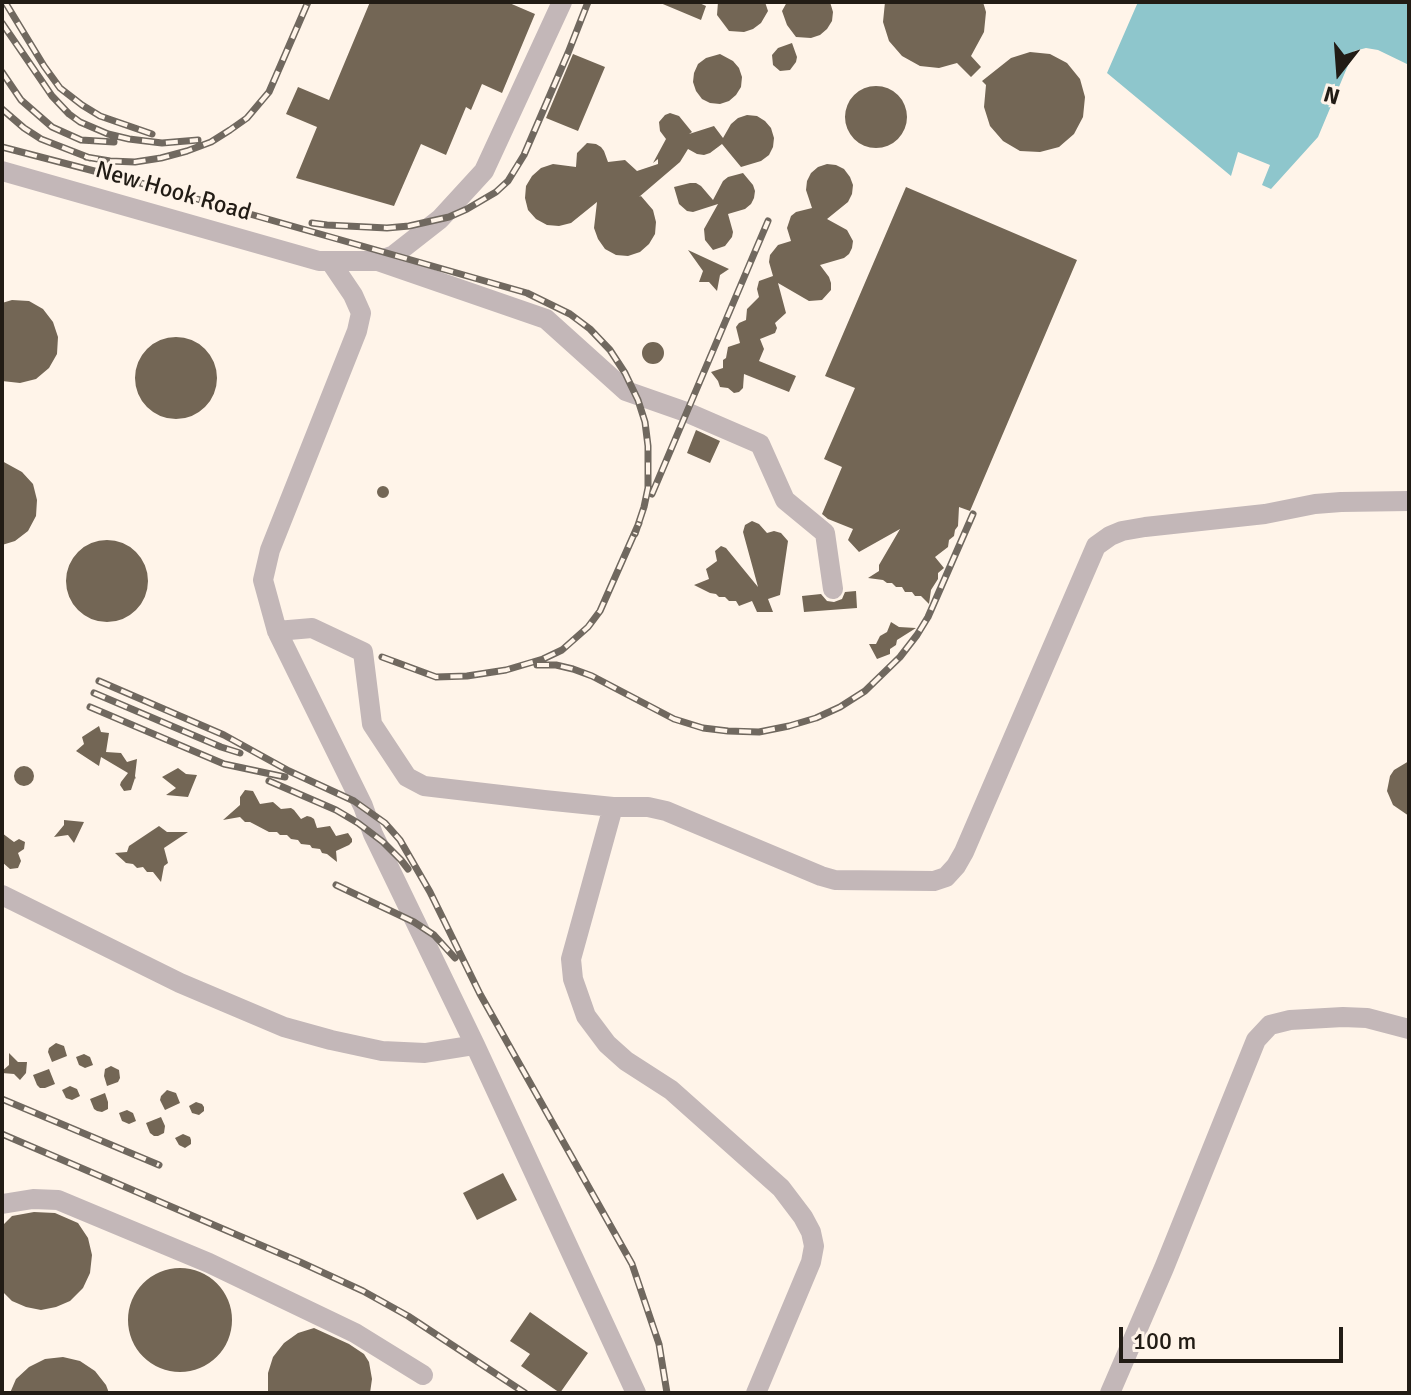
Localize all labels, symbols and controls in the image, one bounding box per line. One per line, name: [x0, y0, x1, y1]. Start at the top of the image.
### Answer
north arrow: [1299, 32, 1379, 112]
text: N: [1321, 80, 1343, 111]
street label: New Hook Road: [92, 156, 254, 228]
scale bar: [1123, 1311, 1347, 1361]
text: 100 m: [1133, 1326, 1196, 1356]

